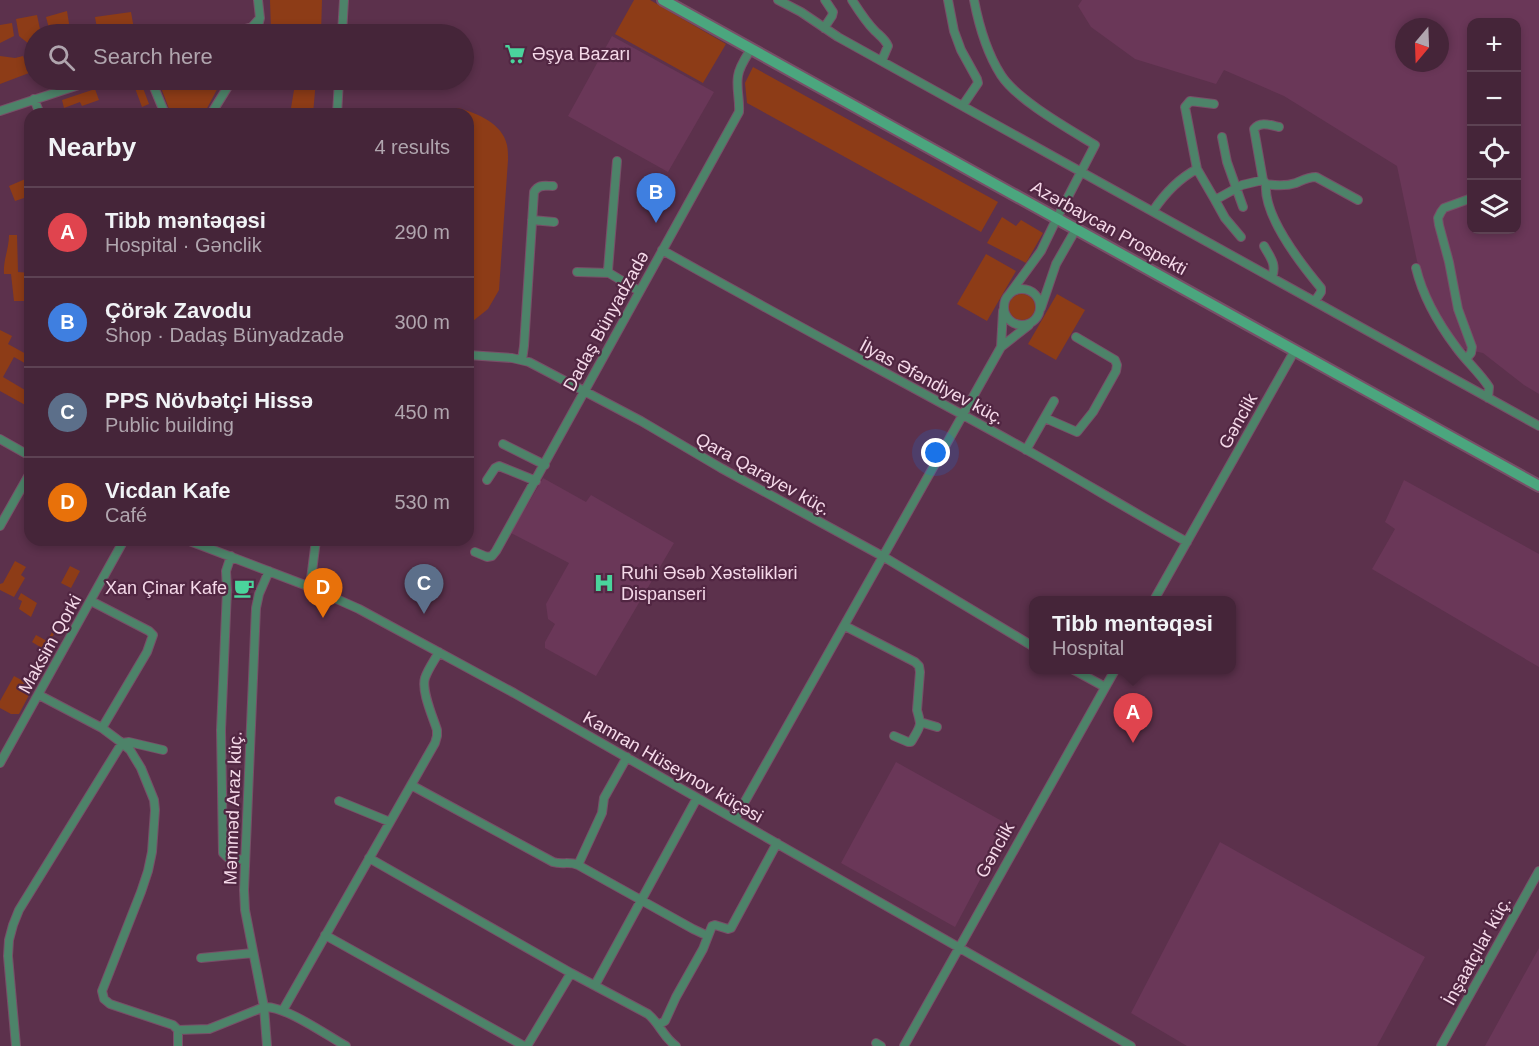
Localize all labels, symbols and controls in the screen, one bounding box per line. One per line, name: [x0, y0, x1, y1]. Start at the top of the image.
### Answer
north arrow: [1395, 18, 1449, 72]
map controls: [1467, 18, 1521, 234]
button: +: [1467, 18, 1521, 72]
search box: [24, 24, 474, 90]
icon: search: [45, 41, 78, 74]
supermarket icon: Əşya Bazarı: [503, 42, 527, 66]
text: Search here: [93, 44, 213, 69]
place label: Əşya Bazarı: [532, 44, 631, 64]
button: −: [1467, 72, 1521, 126]
button: locate: [1467, 126, 1521, 180]
text: Nearby: [48, 132, 136, 162]
text: 4 results: [374, 136, 450, 158]
pin: B: [636, 174, 676, 223]
street label: Azərbaycan Prospekti: [1028, 177, 1190, 279]
button: layers: [1467, 180, 1521, 234]
text: Tibb məntəqəsi: [105, 208, 266, 233]
text: A: [60, 221, 75, 243]
text: 290 m: [394, 221, 450, 243]
text: Hospital · Gənclik: [105, 234, 262, 256]
street label: Dadaş Bünyadzadə: [559, 247, 653, 395]
text: Çörək Zavodu: [105, 298, 252, 323]
text: B: [60, 311, 75, 333]
text: 300 m: [394, 311, 450, 333]
text: Shop · Dadaş Bünyadzadə: [105, 324, 344, 346]
street label: İlyas Əfəndiyev küç.: [856, 335, 1008, 429]
text: PPS Növbətçi Hissə: [105, 388, 313, 413]
street label: Gənclik: [1215, 389, 1262, 452]
text: C: [60, 401, 75, 423]
text: 450 m: [394, 401, 450, 423]
text: Public building: [105, 414, 234, 436]
street label: Qara Qarayev küç.: [692, 429, 834, 519]
your location: [921, 438, 950, 467]
text: Vicdan Kafe: [105, 478, 231, 503]
text: D: [60, 491, 75, 513]
text: 530 m: [394, 491, 450, 513]
text: Café: [105, 504, 147, 526]
place label: Ruhi Əsəb Xəstəlikləri Dispanseri: [621, 563, 798, 604]
pin: C: [404, 564, 444, 614]
pin: D: [304, 568, 342, 618]
hospital icon: Ruhi Əsəb Xəstəlikləri Dispanseri: [592, 571, 616, 595]
cafe icon: Xan Çinar Kafe: [232, 576, 256, 600]
place label: Xan Çinar Kafe: [105, 578, 227, 598]
street label: Maksim Qorki: [15, 591, 85, 697]
popup: [1029, 596, 1236, 674]
text: Tibb məntəqəsi: [1052, 611, 1213, 636]
text: Hospital: [1052, 637, 1124, 659]
pin: A: [1114, 694, 1152, 743]
street label: Kamran Hüseynov küçəsi: [580, 707, 766, 827]
street label: Məmməd Araz küç.: [220, 731, 246, 885]
street label: Gənclik: [972, 818, 1019, 881]
street label: İnşaatçılar küç.: [1439, 893, 1515, 1009]

